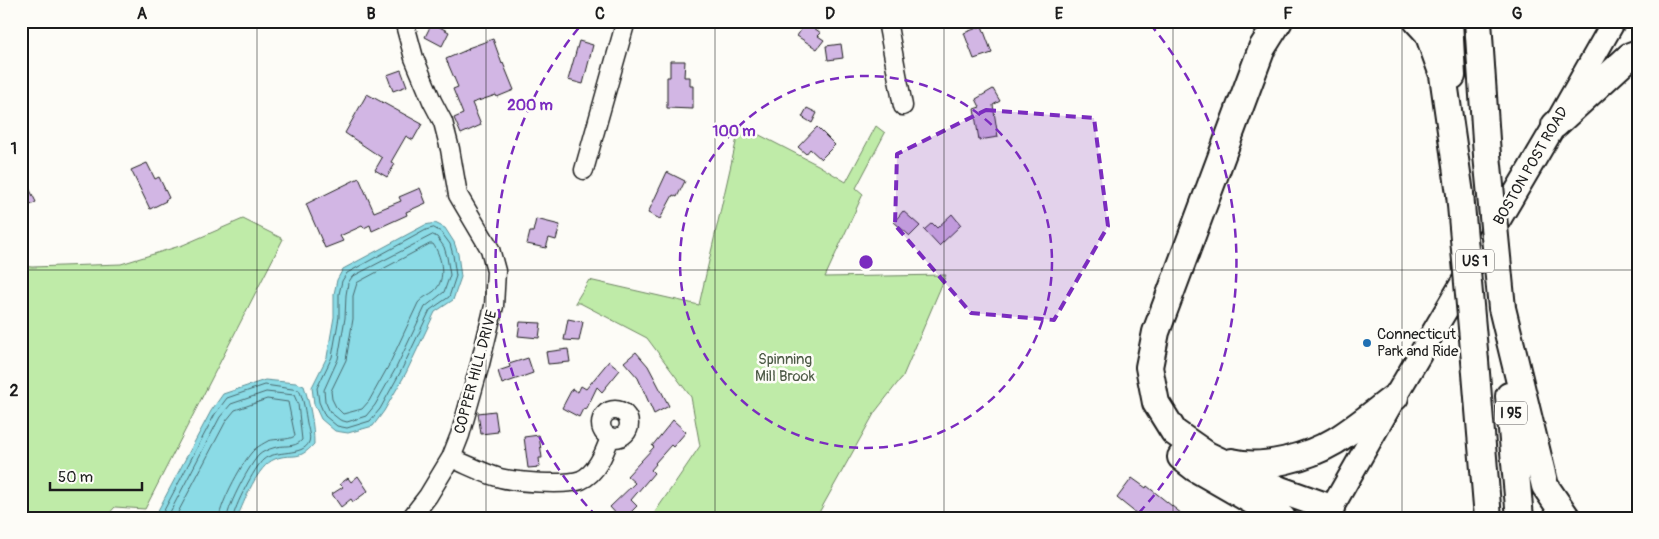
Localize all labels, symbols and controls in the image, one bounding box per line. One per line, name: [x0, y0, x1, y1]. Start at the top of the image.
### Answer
text: A: [137, 4, 148, 24]
text: B: [366, 4, 376, 24]
text: C: [595, 4, 605, 24]
text: D: [825, 4, 835, 24]
text: E: [1055, 4, 1064, 24]
text: F: [1283, 4, 1293, 24]
text: G: [1512, 4, 1523, 24]
text: 200 m: [507, 96, 553, 115]
street label: BOSTON POST ROAD: [1489, 103, 1573, 229]
text: 100 m: [713, 122, 755, 141]
text: 1: [11, 139, 17, 159]
road number: US 1: [1456, 250, 1494, 272]
centre of rings: [857, 253, 875, 271]
street label: COPPER HILL DRIVE: [450, 308, 502, 436]
place label: Connecticut Park and Ride: [1377, 325, 1459, 361]
marker: Connecticut Park and Ride: [1361, 337, 1373, 349]
park label: Spinning Mill Brook: [755, 350, 816, 386]
text: 2: [10, 381, 19, 401]
road number: I 95: [1495, 402, 1527, 424]
scale bar: [50, 459, 142, 491]
text: 50 m: [58, 468, 93, 487]

